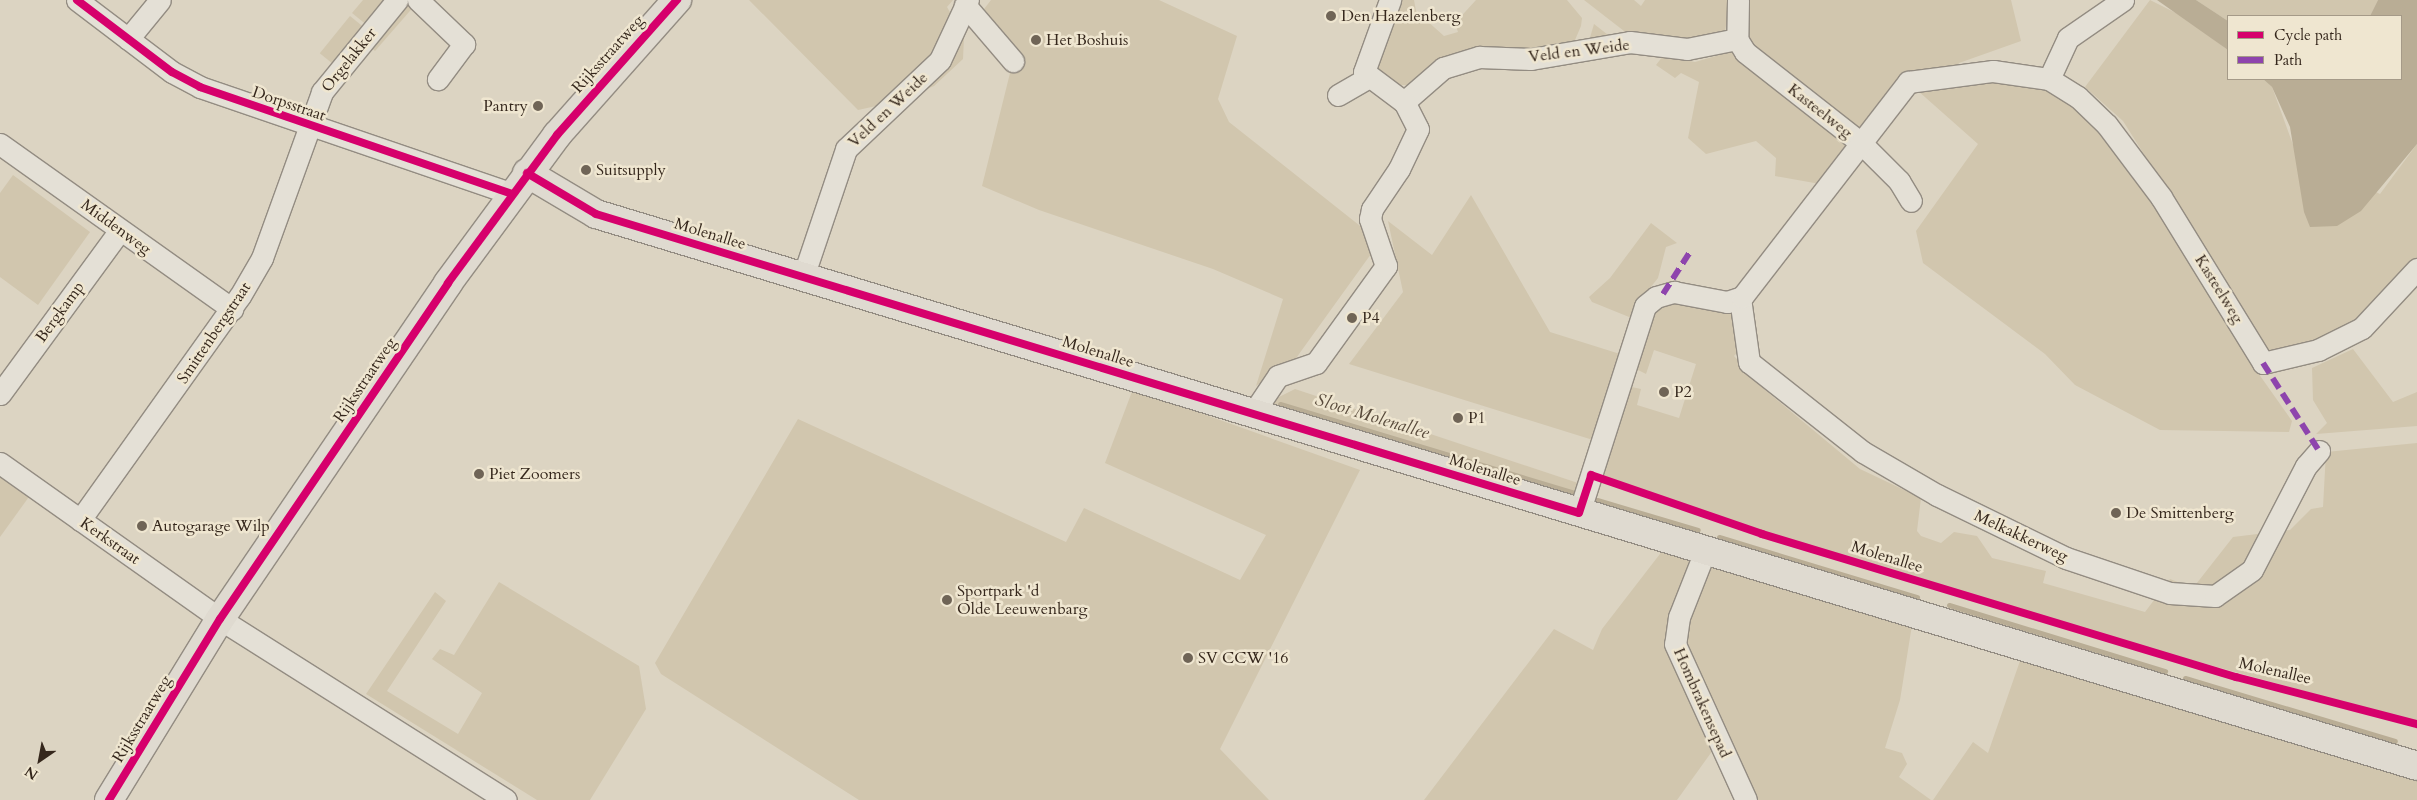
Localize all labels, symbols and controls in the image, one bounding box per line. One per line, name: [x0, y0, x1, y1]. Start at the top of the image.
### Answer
place label: Den Hazelenberg: [1341, 6, 1460, 26]
marker: Den Hazelenberg: [1325, 10, 1337, 22]
street label: Rijksstraatweg: [568, 11, 648, 97]
legend: [2227, 15, 2402, 80]
street label: Orgelakker: [317, 24, 381, 96]
text: Cycle path: [2274, 25, 2342, 45]
place label: Het Boshuis: [1046, 30, 1128, 50]
marker: Het Boshuis: [1030, 34, 1042, 46]
street label: Veld en Weide: [1527, 35, 1631, 67]
text: Path: [2274, 50, 2302, 70]
street label: Veld en Weide: [844, 68, 932, 152]
street label: Kasteelweg: [1784, 80, 1856, 142]
street label: Dorpsstraat: [250, 82, 328, 126]
place label: Pantry: [483, 96, 528, 116]
marker: Pantry: [532, 100, 544, 112]
place label: Suitsupply: [596, 160, 666, 180]
marker: Suitsupply: [580, 164, 592, 176]
street label: Middenweg: [77, 195, 155, 259]
street label: Molenallee: [672, 214, 748, 254]
street label: Kasteelweg: [2190, 251, 2248, 327]
street label: Bergkamp: [32, 278, 88, 346]
street label: Smittenbergstraat: [173, 279, 255, 387]
place label: P4: [1362, 308, 1380, 328]
marker: P4: [1346, 312, 1358, 324]
street label: Molenallee: [1060, 332, 1136, 372]
street label: Rijksstraatweg: [330, 334, 400, 426]
place label: P2: [1674, 382, 1692, 402]
marker: P2: [1658, 386, 1670, 398]
water label: Sloot Molenallee: [1312, 389, 1432, 445]
place label: P1: [1468, 408, 1486, 428]
marker: P1: [1452, 412, 1464, 424]
street label: Molenallee: [1447, 450, 1523, 490]
place label: Piet Zoomers: [489, 464, 580, 484]
marker: Piet Zoomers: [473, 468, 485, 480]
place label: De Smittenberg: [2126, 503, 2234, 523]
street label: Melkakkerweg: [1971, 506, 2071, 566]
marker: De Smittenberg: [2110, 507, 2122, 519]
street label: Kerkstraat: [76, 513, 144, 569]
place label: Autogarage Wilp: [152, 516, 270, 536]
marker: Autogarage Wilp: [136, 520, 148, 532]
street label: Molenallee: [1849, 537, 1925, 577]
place label: Sportpark 'd Olde Leeuwenbarg: [957, 581, 1087, 619]
marker: Sportpark 'd Olde Leeuwenbarg: [941, 594, 953, 606]
street label: Hombrakensepad: [1669, 645, 1735, 761]
place label: SV CCW '16: [1198, 648, 1289, 668]
marker: SV CCW '16: [1182, 652, 1194, 664]
street label: Molenallee: [2237, 653, 2313, 689]
street label: Rijksstraatweg: [108, 672, 176, 766]
north arrow: [15, 735, 65, 785]
text: N: [21, 762, 42, 784]

